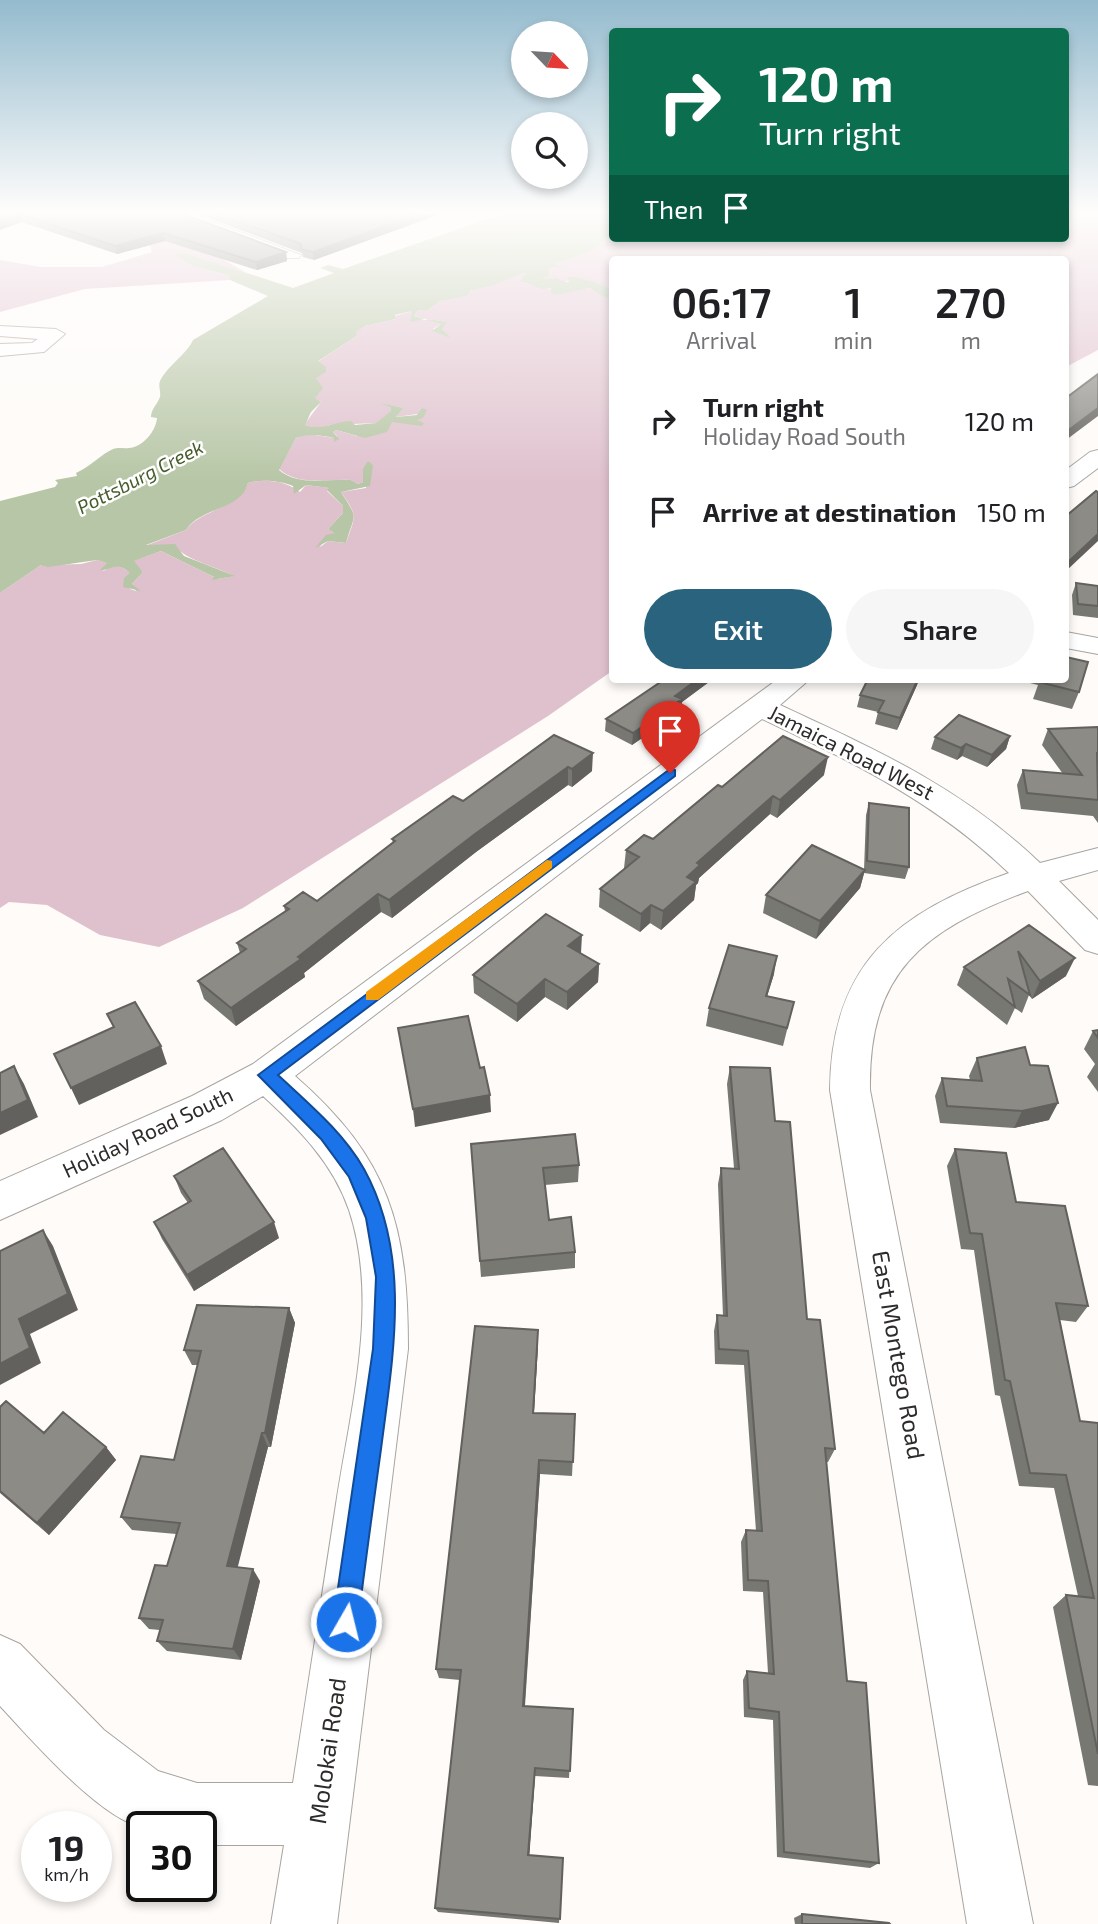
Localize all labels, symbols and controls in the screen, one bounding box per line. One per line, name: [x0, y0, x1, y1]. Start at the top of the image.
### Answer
north arrow: [511, 21, 588, 98]
map controls: [511, 21, 588, 189]
text: 120 m: [759, 53, 893, 112]
icon: right: [644, 56, 735, 147]
button: search: [511, 112, 588, 189]
text: Turn right: [759, 113, 901, 151]
icon: arrive: [717, 189, 755, 227]
text: Then: [644, 193, 703, 224]
text: 06:17: [671, 276, 771, 326]
text: 1: [844, 276, 862, 326]
text: 270: [935, 276, 1007, 326]
text: Arrival: [686, 326, 756, 354]
text: min: [834, 326, 873, 354]
text: m: [961, 326, 981, 354]
text: Turn right: [703, 391, 824, 422]
icon: right: [644, 402, 682, 440]
text: 120 m: [965, 405, 1034, 436]
text: Holiday Road South: [703, 422, 906, 450]
water label: Pottsburg Creek: [73, 435, 207, 518]
icon: arrive: [644, 493, 682, 531]
text: Arrive at destination: [703, 496, 956, 527]
text: 150 m: [977, 496, 1046, 527]
button: Exit: [644, 589, 832, 669]
button: Share: [846, 589, 1034, 669]
street label: Jamaica Road West: [765, 699, 939, 804]
pin: [640, 701, 700, 773]
icon: arrive: [651, 712, 689, 750]
street label: Holiday Road South: [58, 1081, 237, 1182]
street label: East Montego Road: [867, 1248, 932, 1461]
position arrow: [309, 1585, 383, 1659]
street label: Molokai Road: [302, 1676, 351, 1826]
speed limit sign: 30: [126, 1811, 217, 1902]
text: 19: [49, 1826, 84, 1868]
text: km/h: [44, 1863, 89, 1885]

